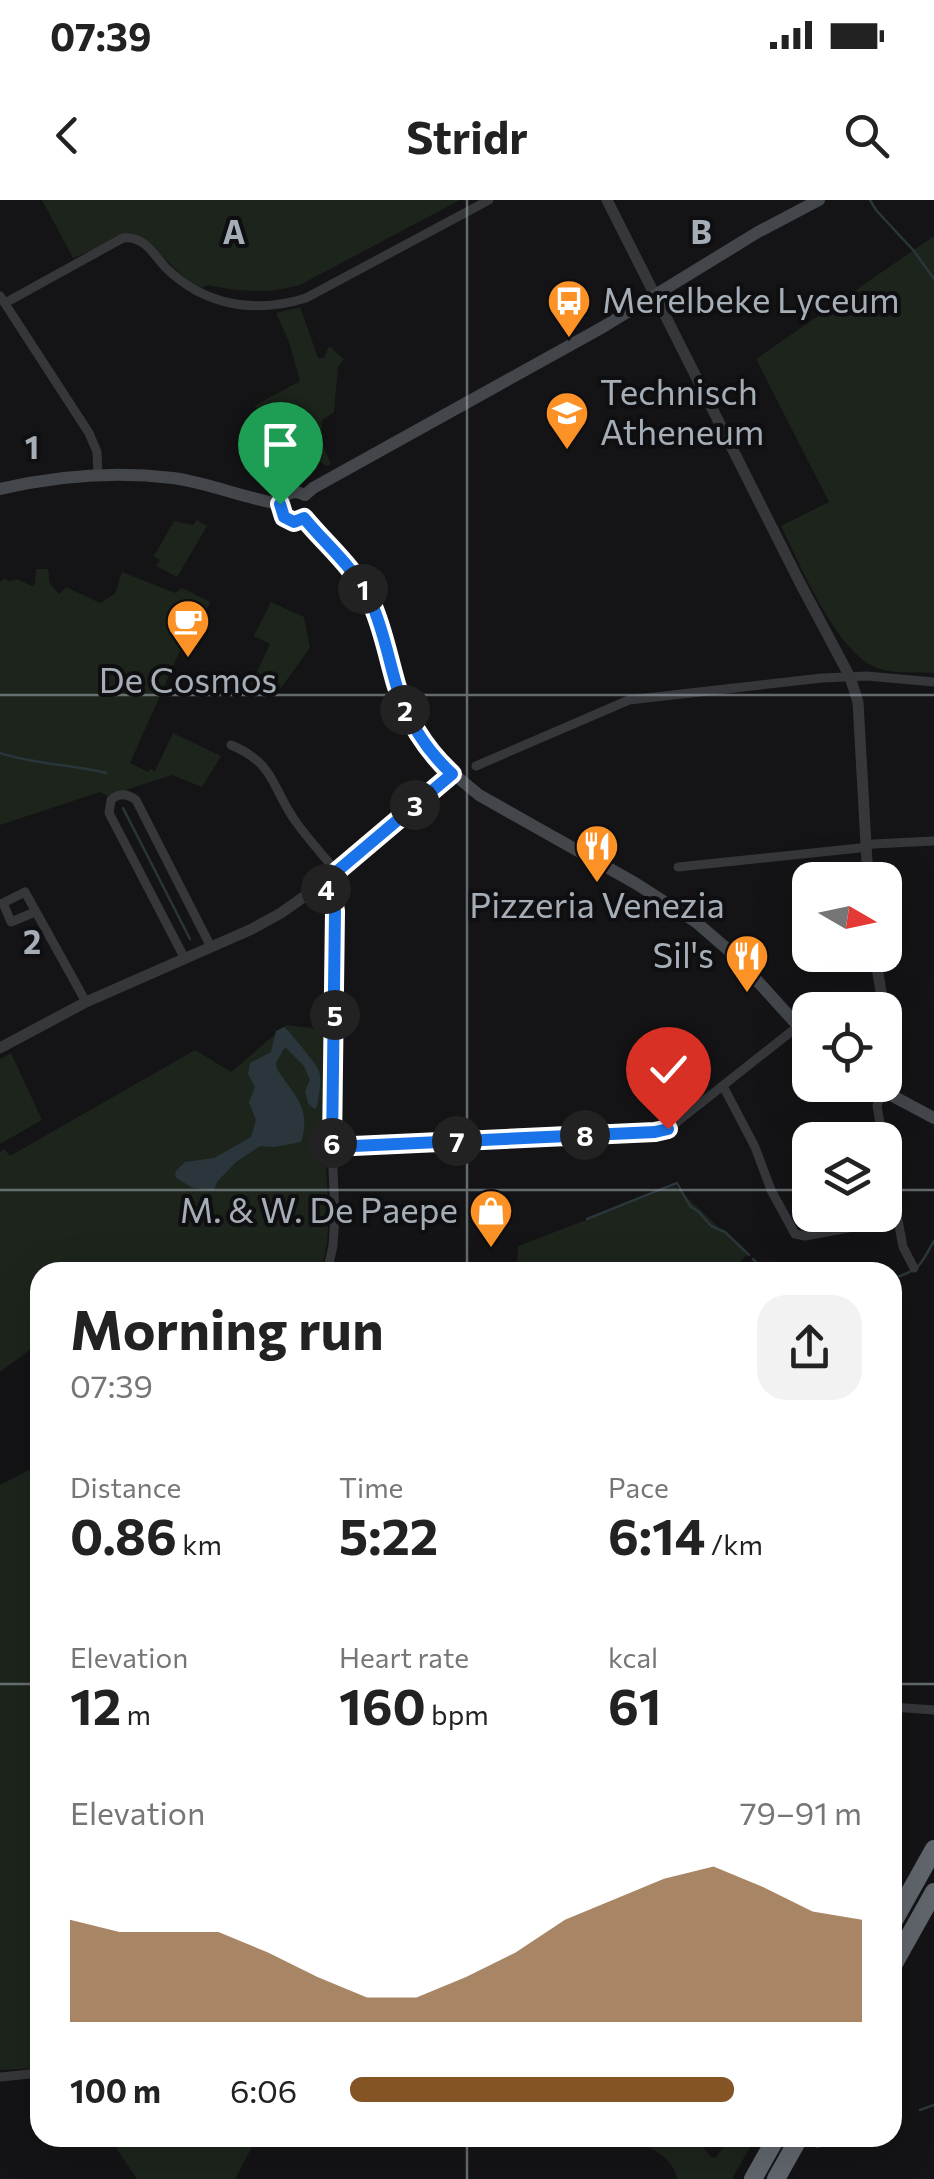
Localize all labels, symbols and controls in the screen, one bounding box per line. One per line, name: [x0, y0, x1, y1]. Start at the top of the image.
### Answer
text: 07:39: [50, 12, 151, 59]
icon: back: [40, 108, 95, 163]
text: Stridr: [406, 108, 528, 163]
icon: search: [839, 108, 894, 163]
text: A: [223, 211, 246, 251]
text: B: [690, 211, 712, 251]
place label: Merelbeke Lyceum: [602, 277, 900, 320]
bus stop icon: Merelbeke Lyceum: [546, 278, 592, 339]
place label: Technisch Atheneum: [600, 369, 764, 452]
school or university icon: Technisch Atheneum: [544, 390, 590, 451]
pin: [238, 402, 323, 505]
icon: arrive: [253, 417, 308, 472]
text: 1: [25, 426, 39, 466]
pin: 1: [338, 564, 388, 614]
text: 1: [357, 572, 369, 606]
cafe icon: De Cosmos: [165, 598, 211, 659]
place label: De Cosmos: [99, 657, 277, 700]
pin: 2: [380, 685, 430, 735]
text: 2: [397, 693, 413, 727]
pin: 3: [390, 780, 440, 830]
text: 3: [407, 788, 423, 822]
restaurant icon: Pizzeria Venezia: [574, 823, 620, 884]
north arrow: [792, 862, 902, 972]
map controls: [792, 862, 902, 1232]
pin: 4: [301, 864, 351, 914]
text: 4: [317, 872, 335, 906]
place label: Pizzeria Venezia: [469, 882, 725, 925]
text: 2: [23, 921, 41, 961]
place label: Sil's: [653, 932, 714, 975]
restaurant icon: Sil's: [724, 933, 770, 994]
pin: 5: [310, 990, 360, 1040]
button: locate: [792, 992, 902, 1102]
text: 5: [327, 998, 343, 1032]
pin: [626, 1027, 711, 1130]
icon: check: [641, 1042, 696, 1097]
pin: 8: [560, 1110, 610, 1160]
pin: 7: [432, 1116, 482, 1166]
pin: 6: [307, 1118, 357, 1168]
text: 8: [576, 1118, 594, 1152]
button: layers: [792, 1122, 902, 1232]
text: 7: [449, 1124, 465, 1158]
text: 6: [323, 1126, 341, 1160]
place label: M. & W. De Paepe: [180, 1187, 458, 1230]
shop icon: M. & W. De Paepe: [468, 1188, 514, 1249]
text: Morning run: [70, 1294, 384, 1361]
button: share: [757, 1295, 862, 1400]
text: 07:39: [70, 1365, 153, 1405]
text: Distance: [70, 1470, 181, 1504]
text: Time: [339, 1470, 403, 1504]
text: Pace: [608, 1470, 669, 1504]
text: 0.86: [70, 1504, 177, 1565]
text: 5:22: [339, 1504, 438, 1565]
text: 6:14: [608, 1504, 705, 1565]
text: km: [177, 1527, 222, 1561]
text: /km: [705, 1527, 763, 1561]
text: Elevation: [70, 1640, 188, 1674]
text: Heart rate: [339, 1640, 469, 1674]
text: kcal: [608, 1640, 658, 1674]
text: 12: [70, 1674, 121, 1735]
text: 160: [339, 1674, 426, 1735]
text: 61: [608, 1674, 661, 1735]
text: m: [121, 1697, 151, 1731]
text: bpm: [426, 1697, 489, 1731]
text: Elevation: [70, 1792, 205, 1832]
text: 79–91 m: [740, 1792, 862, 1832]
text: 100 m: [70, 2070, 161, 2110]
text: 6:06: [230, 2070, 297, 2110]

